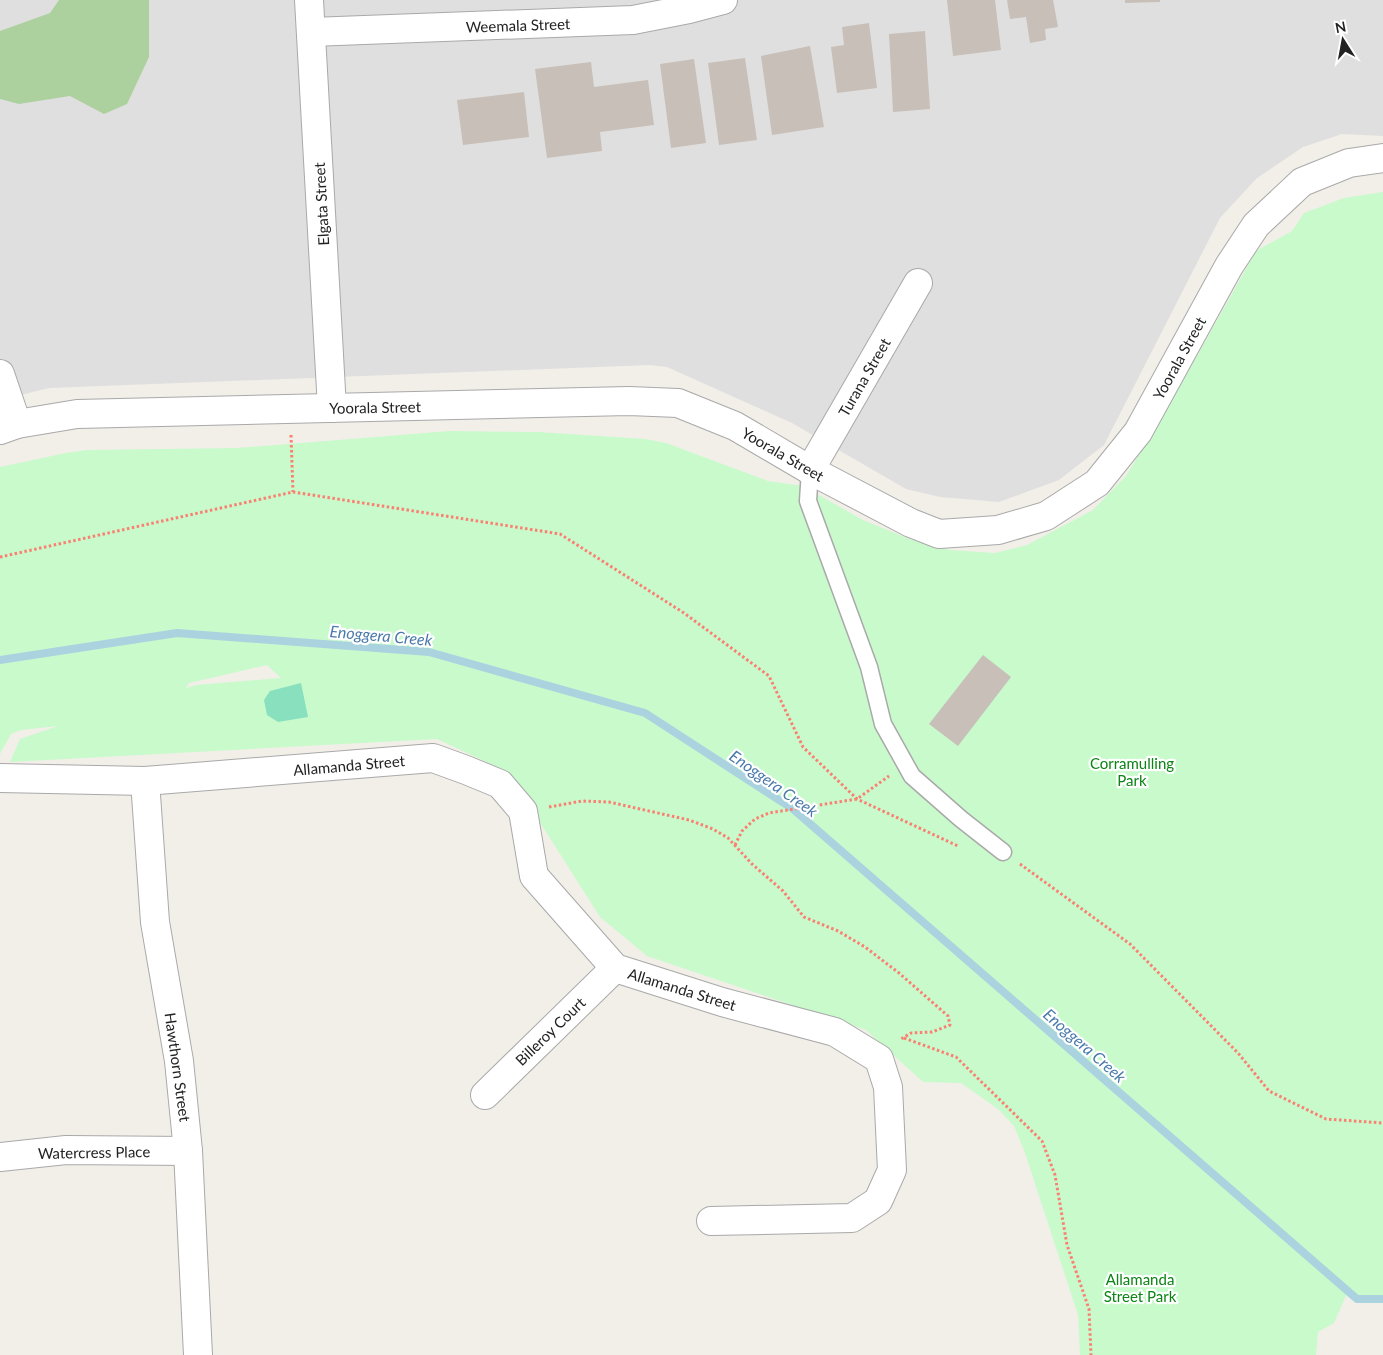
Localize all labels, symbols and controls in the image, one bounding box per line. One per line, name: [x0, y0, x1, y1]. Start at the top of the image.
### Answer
street label: Weemala Street: [465, 14, 571, 36]
north arrow: [1318, 15, 1368, 65]
text: N: [1334, 17, 1347, 36]
street label: Elgata Street: [310, 161, 332, 246]
street label: Yoorala Street: [1149, 313, 1209, 403]
street label: Turana Street: [834, 334, 894, 419]
street label: Yoorala Street: [329, 397, 422, 417]
street label: Yoorala Street: [739, 423, 828, 485]
water label: Enoggera Creek: [329, 621, 434, 649]
water label: Enoggera Creek: [726, 746, 822, 821]
street label: Allamanda Street: [292, 751, 406, 779]
park label: Corramulling Park: [1090, 754, 1174, 789]
street label: Allamanda Street: [626, 964, 739, 1014]
street label: Billeroy Court: [511, 993, 589, 1069]
water label: Enoggera Creek: [1040, 1004, 1130, 1086]
street label: Hawthorn Street: [161, 1011, 195, 1123]
street label: Watercress Place: [38, 1142, 150, 1162]
park label: Allamanda Street Park: [1104, 1270, 1177, 1305]

